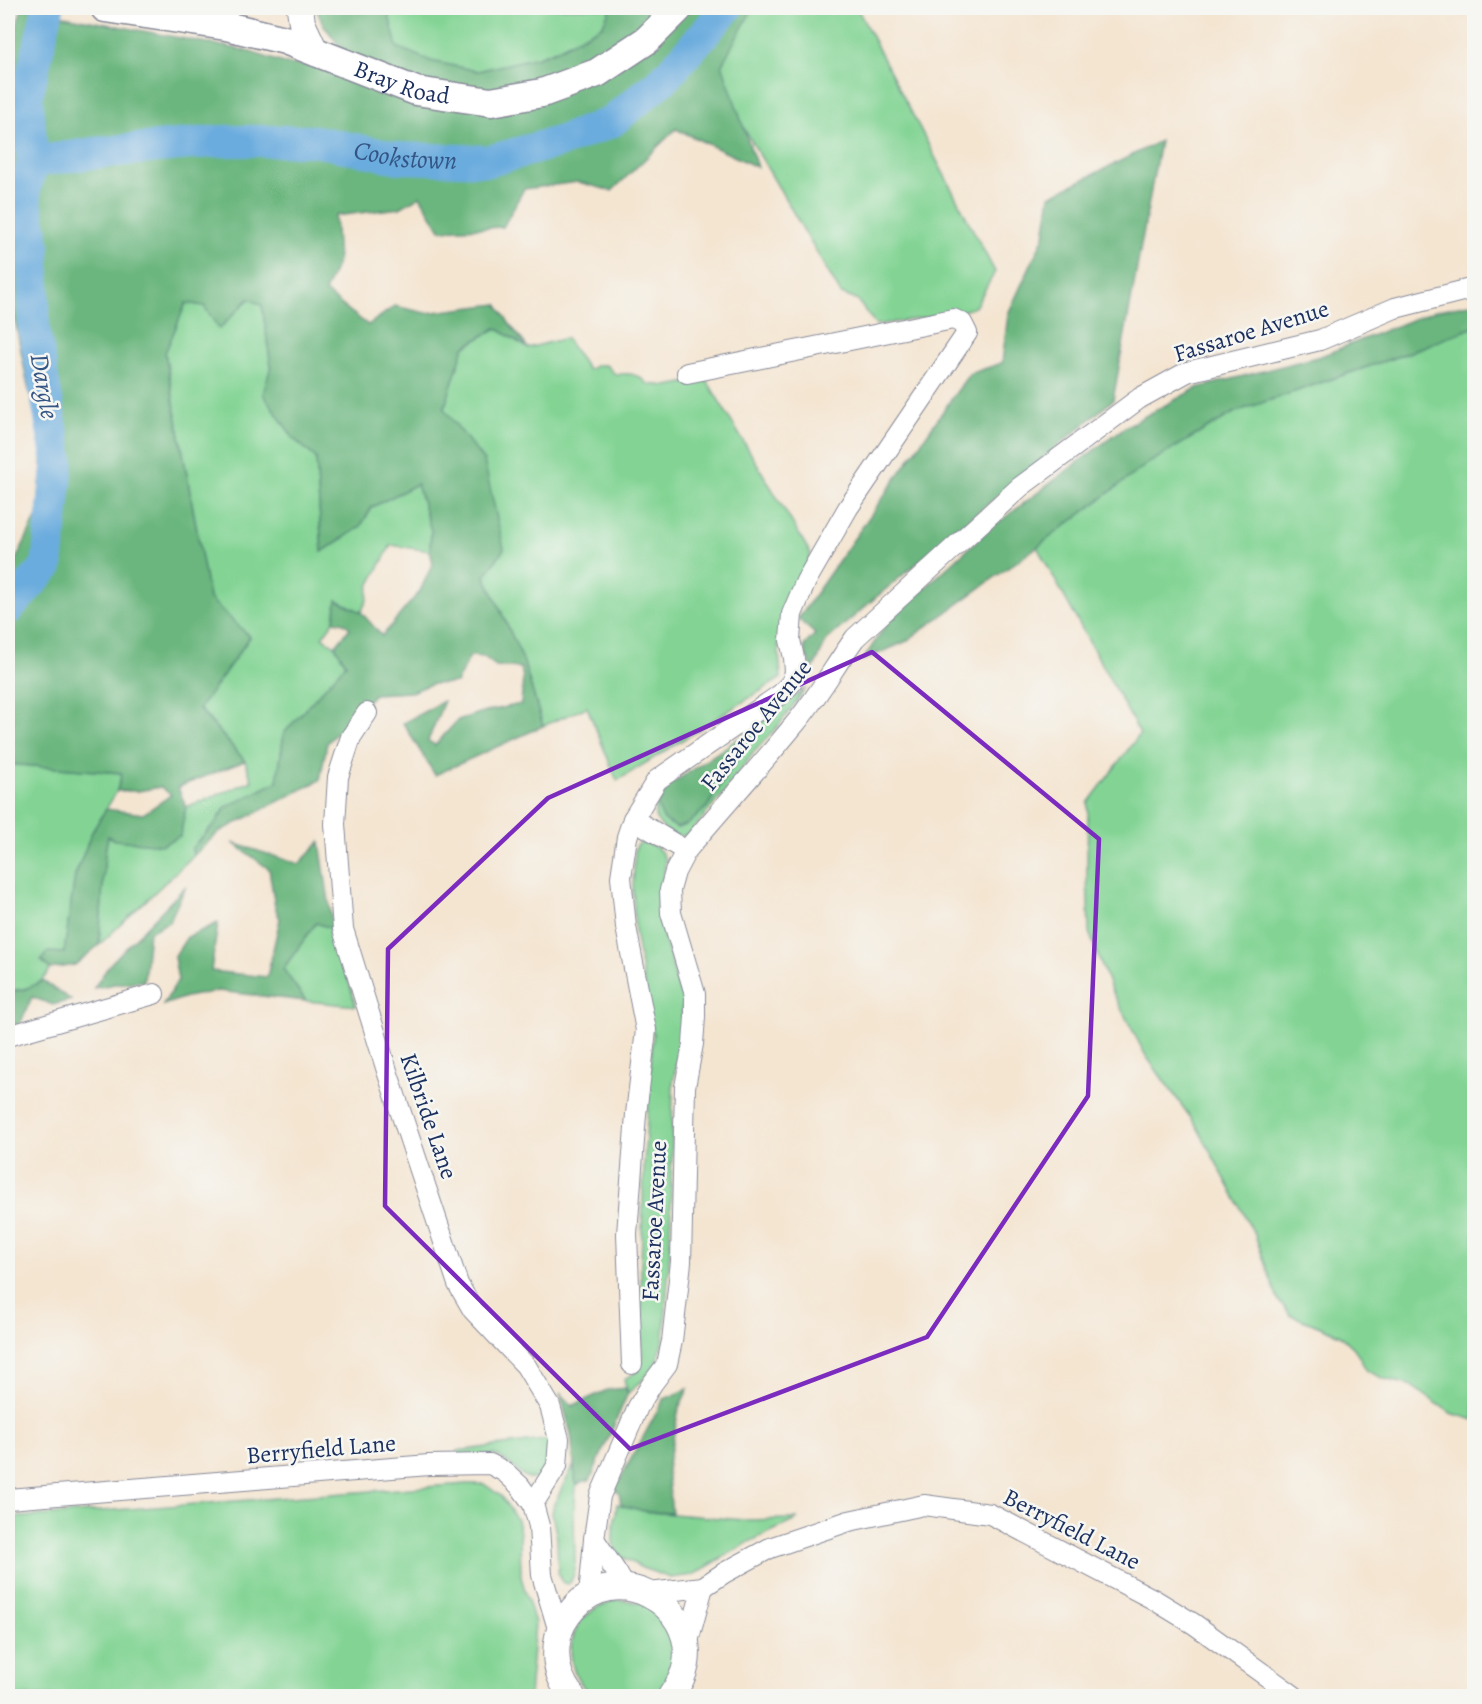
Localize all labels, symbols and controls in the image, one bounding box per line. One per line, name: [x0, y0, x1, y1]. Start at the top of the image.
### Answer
street label: Bray Road: [349, 52, 452, 112]
water label: Cookstown: [351, 132, 457, 178]
street label: Fassaroe Avenue: [1169, 292, 1333, 370]
water label: Dargle: [22, 351, 67, 422]
street label: Fassaroe Avenue: [693, 652, 819, 798]
street label: Kilbride Lane: [392, 1049, 466, 1183]
street label: Fassaroe Avenue: [634, 1140, 674, 1302]
street label: Berryfield Lane: [245, 1427, 397, 1471]
street label: Berryfield Lane: [998, 1481, 1146, 1577]

